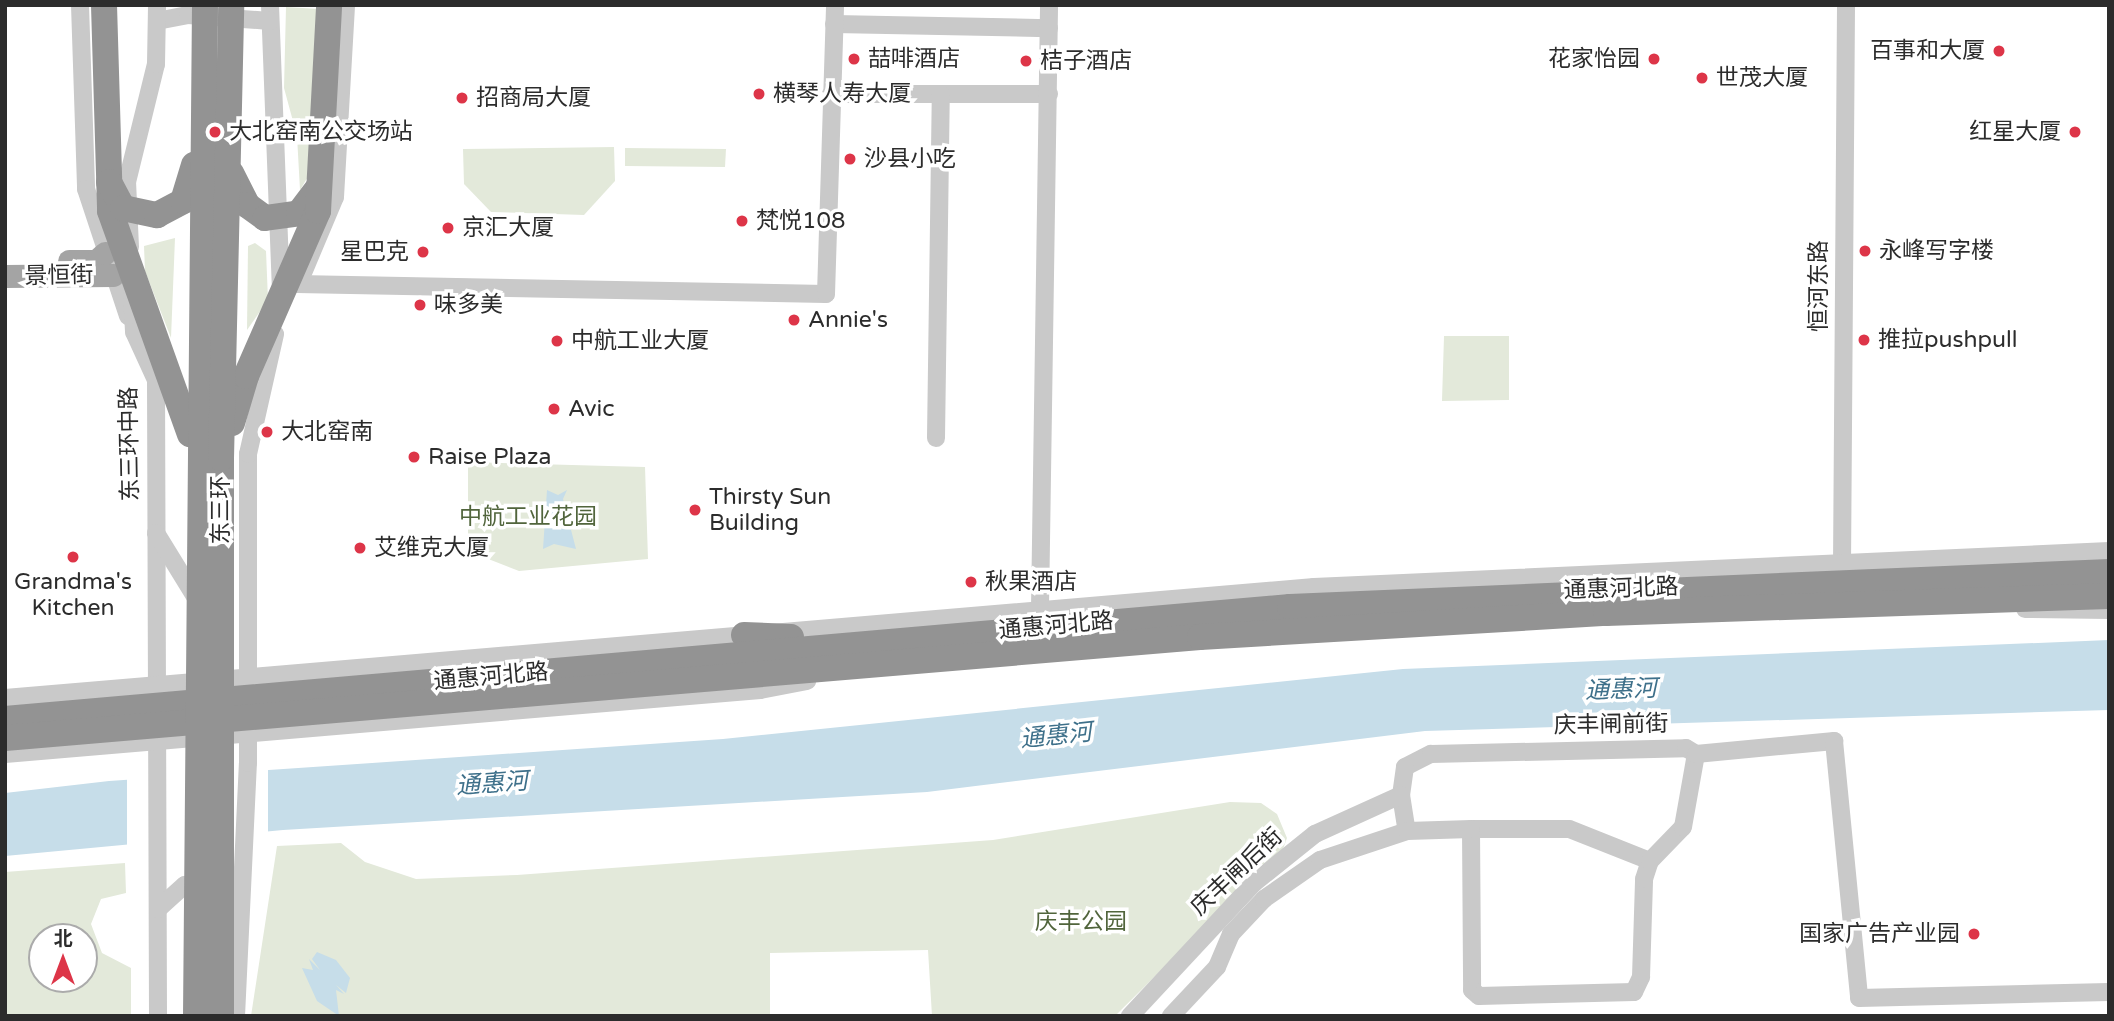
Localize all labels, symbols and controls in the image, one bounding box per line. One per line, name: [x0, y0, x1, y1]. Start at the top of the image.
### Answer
place label: 百事和大厦: [1870, 37, 1985, 65]
marker: 百事和大厦: [1991, 43, 2007, 59]
place label: 喆啡酒店: [868, 45, 960, 73]
place label: 花家怡园: [1548, 45, 1640, 73]
place label: 桔子酒店: [1040, 47, 1132, 75]
marker: 喆啡酒店: [846, 51, 862, 67]
marker: 花家怡园: [1646, 51, 1662, 67]
marker: 桔子酒店: [1018, 53, 1034, 69]
place label: 世茂大厦: [1716, 64, 1808, 92]
marker: 世茂大厦: [1694, 70, 1710, 86]
place label: 横琴人寿大厦: [773, 80, 911, 108]
place label: 招商局大厦: [476, 84, 591, 112]
marker: 横琴人寿大厦: [751, 86, 767, 102]
marker: 招商局大厦: [454, 90, 470, 106]
place label: 大北窑南公交场站: [229, 118, 413, 146]
place label: 红星大厦: [1969, 118, 2061, 146]
marker: 大北窑南公交场站: [207, 124, 223, 140]
marker: 红星大厦: [2067, 124, 2083, 140]
place label: 沙县小吃: [864, 145, 956, 173]
marker: 沙县小吃: [842, 151, 858, 167]
place label: 梵悦108: [756, 207, 845, 235]
marker: 梵悦108: [734, 213, 750, 229]
place label: 京汇大厦: [462, 214, 554, 242]
marker: 京汇大厦: [440, 220, 456, 236]
place label: 永峰写字楼: [1879, 237, 1994, 265]
place label: 星巴克: [340, 238, 409, 266]
street label: 恒河东路: [1805, 240, 1833, 332]
marker: 永峰写字楼: [1857, 243, 1873, 259]
marker: 星巴克: [415, 244, 431, 260]
street label: 景恒街: [24, 262, 94, 290]
place label: 味多美: [434, 291, 503, 319]
marker: 味多美: [412, 297, 428, 313]
place label: Annie's: [808, 306, 888, 334]
marker: Annie's: [786, 312, 802, 328]
place label: 推拉pushpull: [1878, 326, 2018, 354]
place label: 中航工业大厦: [571, 327, 709, 355]
marker: 推拉pushpull: [1856, 332, 1872, 348]
marker: 中航工业大厦: [549, 333, 565, 349]
street label: 东三环中路: [115, 386, 145, 502]
place label: Avic: [568, 395, 615, 423]
marker: Avic: [546, 401, 562, 417]
place label: 大北窑南: [281, 418, 373, 446]
marker: 大北窑南: [259, 424, 275, 440]
place label: Raise Plaza: [428, 443, 551, 471]
marker: Raise Plaza: [406, 449, 422, 465]
street label: 东三环: [207, 476, 235, 544]
place label: Thirsty Sun Building: [709, 483, 831, 537]
marker: Thirsty Sun Building: [687, 502, 703, 518]
park label: 中航工业花园: [459, 503, 597, 531]
place label: 艾维克大厦: [374, 534, 489, 562]
marker: 艾维克大厦: [352, 540, 368, 556]
marker: Grandma's Kitchen: [65, 549, 81, 565]
place label: Grandma's Kitchen: [14, 568, 132, 622]
place label: 秋果酒店: [985, 568, 1077, 596]
street label: 通惠河北路: [1563, 573, 1679, 605]
marker: 秋果酒店: [963, 574, 979, 590]
street label: 通惠河北路: [998, 607, 1114, 645]
street label: 通惠河北路: [433, 658, 549, 696]
water label: 通惠河: [1585, 674, 1657, 706]
street label: 庆丰闸前街: [1553, 710, 1669, 740]
water label: 通惠河: [1019, 718, 1093, 754]
water label: 通惠河: [455, 767, 529, 801]
street label: 庆丰闸后街: [1186, 823, 1288, 921]
park label: 庆丰公园: [1035, 908, 1127, 936]
place label: 国家广告产业园: [1799, 920, 1960, 948]
north arrow: [28, 923, 98, 993]
marker: 国家广告产业园: [1966, 926, 1982, 942]
text: 北: [53, 928, 73, 950]

